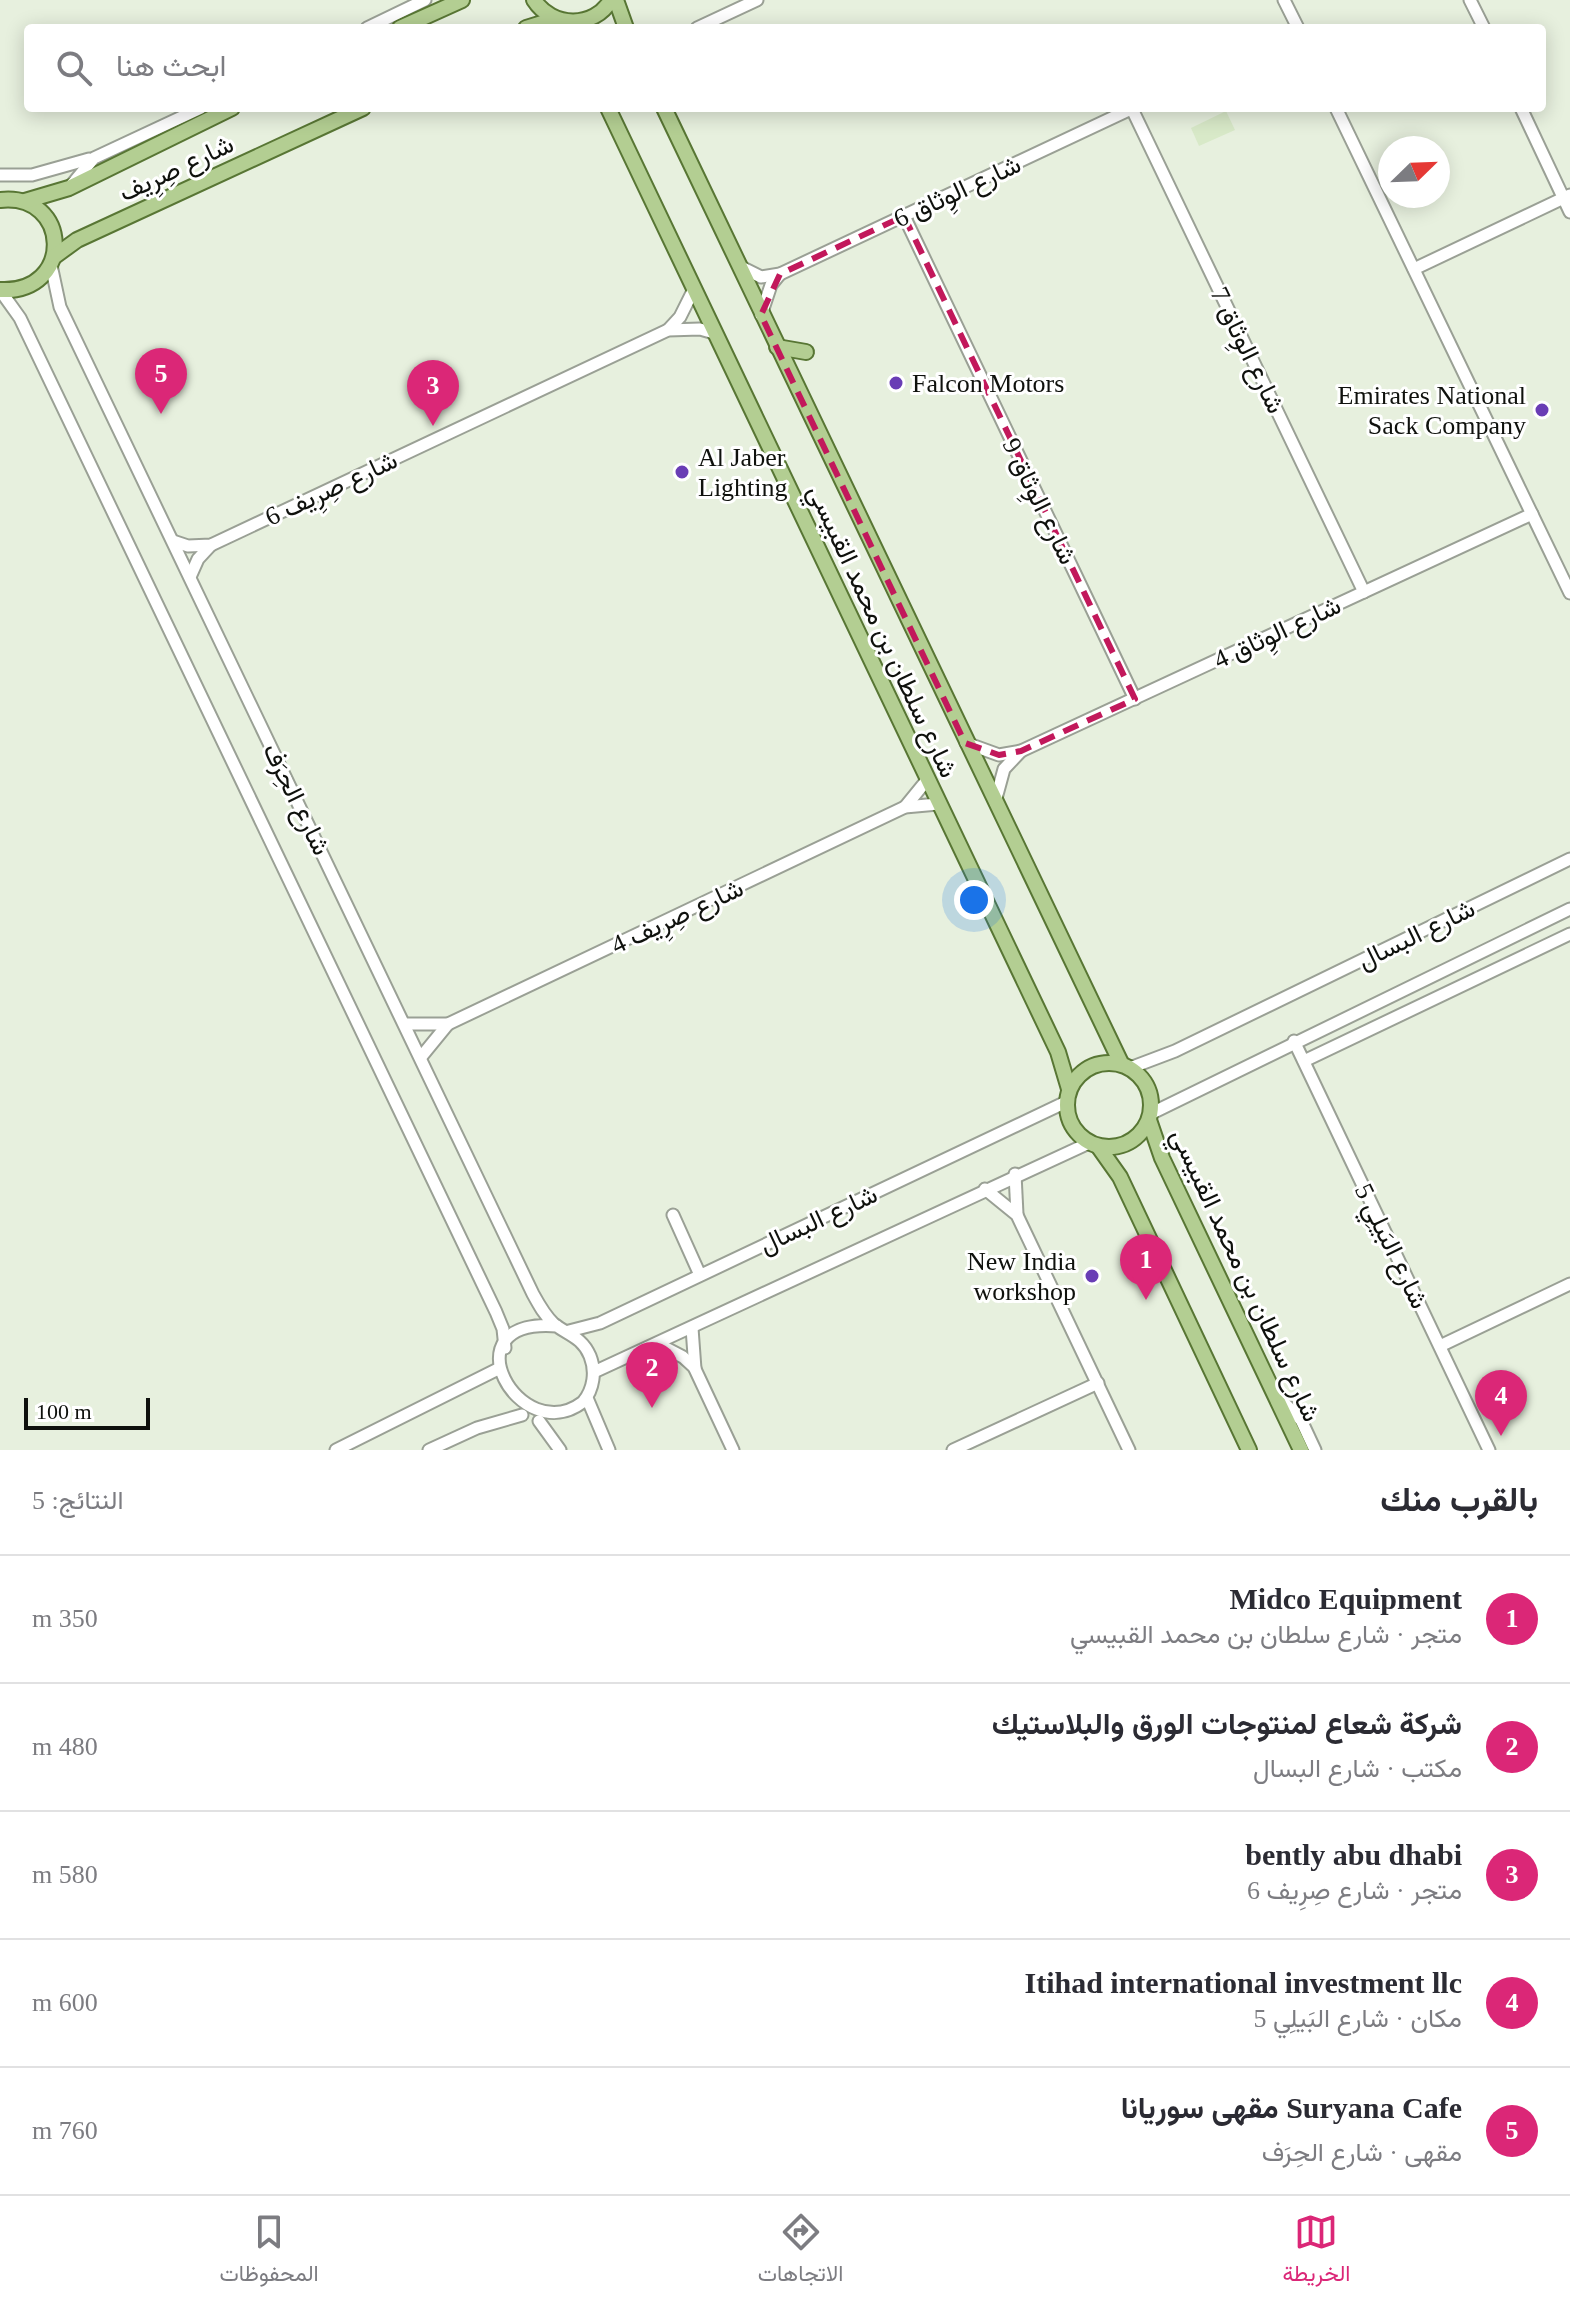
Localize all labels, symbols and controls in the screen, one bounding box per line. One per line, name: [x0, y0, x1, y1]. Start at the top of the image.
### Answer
search box: [24, 24, 1546, 112]
icon: search: [52, 46, 96, 90]
text: ابحث هنا: [116, 49, 226, 82]
street label: شارع صِرِيف: [114, 129, 240, 213]
north arrow: [1378, 136, 1450, 208]
street label: شارع الوِثاق 6: [889, 149, 1028, 239]
street label: شارع الوِثاق 7: [1199, 282, 1291, 421]
pin: 5: [135, 348, 187, 414]
pin: 3: [407, 360, 459, 426]
place label: Falcon Motors: [912, 369, 1064, 398]
marker: Falcon Motors: [887, 374, 905, 392]
place label: Emirates National Sack Company: [1338, 381, 1526, 440]
marker: Emirates National Sack Company: [1533, 401, 1551, 419]
street label: شارع الوِثاق 9: [991, 433, 1083, 572]
place label: Al Jaber Lighting: [698, 443, 788, 502]
street label: شارع صِرِيف 6: [261, 445, 404, 537]
marker: Al Jaber Lighting: [673, 463, 691, 481]
street label: شارع سلطان بن محمد القبيسي: [796, 480, 963, 785]
street label: شارع الوِثاق 4: [1209, 590, 1348, 680]
street label: شارع الحِرَف: [254, 739, 336, 861]
street label: شارع صِرِيف 4: [607, 873, 750, 965]
your location: [954, 880, 994, 920]
street label: شارع البسال: [1353, 894, 1481, 978]
street label: شارع سلطان بن محمد القبيسي: [1159, 1124, 1326, 1429]
street label: شارع البَيلِي 5: [1343, 1179, 1434, 1316]
street label: شارع البسال: [755, 1180, 883, 1262]
pin: 1: [1120, 1234, 1172, 1300]
place label: New India workshop: [967, 1247, 1076, 1306]
marker: New India workshop: [1083, 1267, 1101, 1285]
pin: 2: [626, 1342, 678, 1408]
pin: 4: [1475, 1370, 1527, 1436]
scale bar: [24, 1394, 150, 1430]
text: 100 m: [36, 1399, 92, 1424]
text: بالقرب منك: [1380, 1481, 1538, 1518]
text: النتائج: 5: [32, 1486, 124, 1515]
text: Midco Equipment: [1229, 1582, 1462, 1615]
text: 350 m: [32, 1604, 98, 1633]
text: 1: [1506, 1604, 1519, 1633]
text: متجر · شارع سلطان بن محمد القبيسي: [1070, 1620, 1462, 1649]
text: شركة شعاع لمنتوجات الورق والبلاستيك: [992, 1707, 1462, 1740]
text: 480 m: [32, 1732, 98, 1761]
text: 2: [1506, 1732, 1519, 1761]
text: مكتب · شارع البسال: [1253, 1754, 1462, 1783]
text: bently abu dhabi: [1245, 1838, 1462, 1871]
text: 580 m: [32, 1860, 98, 1889]
text: 3: [1506, 1860, 1519, 1889]
text: متجر · شارع صِرِيف 6: [1247, 1876, 1462, 1905]
text: Itihad international investment llc: [1024, 1966, 1462, 1999]
text: 600 m: [32, 1988, 98, 2017]
text: 4: [1506, 1988, 1519, 2017]
text: مكان · شارع البَيلِي 5: [1253, 2004, 1462, 2033]
text: Suryana Cafe مقهى سوريانا: [1121, 2091, 1462, 2124]
text: 760 m: [32, 2116, 98, 2145]
text: 5: [1506, 2116, 1519, 2145]
text: مقهى · شارع الحِرَف: [1262, 2138, 1462, 2167]
tab: المحفوظات: [220, 2210, 319, 2293]
tab: الاتجاهات: [758, 2210, 843, 2293]
tab: الخريطة: [1282, 2210, 1350, 2293]

